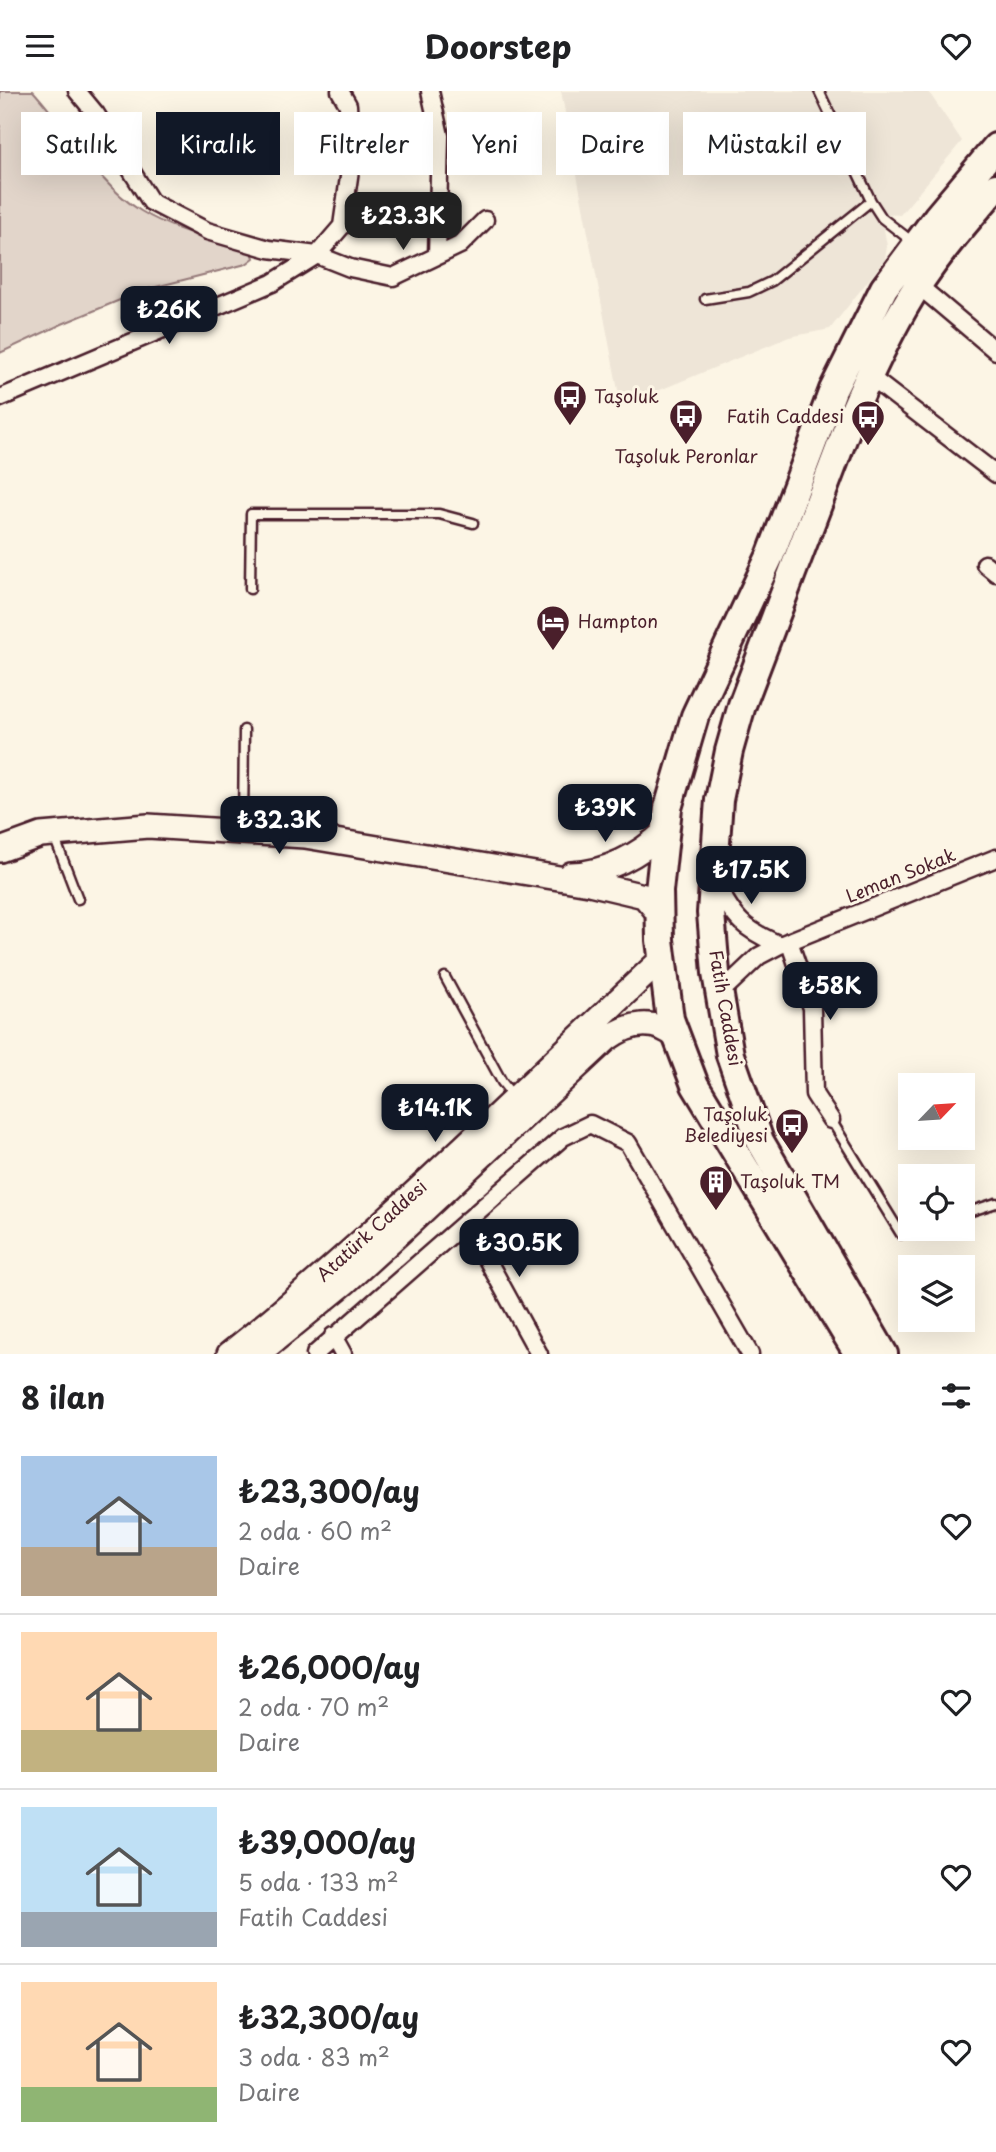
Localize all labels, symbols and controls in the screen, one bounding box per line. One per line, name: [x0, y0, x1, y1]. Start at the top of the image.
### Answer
text: Doorstep: [425, 22, 571, 70]
icon: menu: [21, 27, 59, 65]
icon: heart: [937, 27, 975, 65]
chip: Satılık: [21, 112, 142, 175]
chip: Kiralık: [156, 112, 280, 175]
chip: Filtreler: [294, 112, 433, 175]
chip: Yeni: [447, 112, 542, 175]
chip: Daire: [556, 112, 669, 175]
chip: Müstakil ev: [683, 112, 866, 175]
pin: ₺23.3K: [346, 193, 460, 252]
text: ₺23.3K: [361, 197, 445, 232]
pin: ₺26K: [128, 287, 210, 346]
text: ₺26K: [137, 291, 201, 326]
bus stop icon: Taşoluk: [551, 378, 589, 427]
place label: Taşoluk: [594, 382, 659, 409]
bus stop icon: Taşoluk Peronlar: [667, 397, 705, 446]
bus stop icon: Fatih Caddesi: [849, 398, 887, 447]
place label: Fatih Caddesi: [727, 402, 844, 429]
place label: Taşoluk Peronlar: [614, 442, 759, 469]
hotel icon: Hampton: [534, 603, 572, 652]
place label: Hampton: [578, 607, 658, 634]
pin: ₺39K: [564, 785, 646, 844]
text: ₺39K: [574, 789, 636, 824]
pin: ₺32.3K: [222, 797, 336, 856]
text: ₺32.3K: [236, 801, 322, 836]
street label: Leman Sokak: [841, 840, 959, 909]
pin: ₺17.5K: [694, 847, 808, 906]
text: ₺17.5K: [712, 851, 790, 886]
street label: Fatih Caddesi: [703, 948, 750, 1068]
pin: ₺58K: [789, 963, 871, 1022]
text: ₺58K: [798, 967, 862, 1002]
north arrow: [898, 1073, 975, 1150]
map controls: [898, 1073, 975, 1332]
pin: ₺14.1K: [378, 1084, 492, 1144]
text: ₺14.1K: [398, 1089, 472, 1124]
place label: Taşoluk Belediyesi: [684, 1100, 768, 1148]
bus stop icon: Taşoluk Belediyesi: [773, 1106, 811, 1155]
building icon: Taşoluk TM: [697, 1163, 735, 1212]
button: locate: [898, 1164, 975, 1241]
place label: Taşoluk TM: [740, 1167, 840, 1194]
street label: Atatürk Caddesi: [310, 1173, 432, 1287]
pin: ₺30.5K: [462, 1219, 576, 1279]
text: ₺30.5K: [475, 1224, 563, 1259]
button: layers: [898, 1255, 975, 1332]
text: 8 ilan: [21, 1374, 105, 1419]
icon: filters: [937, 1377, 975, 1415]
text: ₺23,300/ay: [238, 1468, 420, 1513]
icon: home: [77, 1484, 161, 1568]
icon: heart: [937, 1507, 975, 1545]
text: 2 oda · 60 m²: [238, 1513, 392, 1548]
text: Daire: [238, 1548, 300, 1583]
text: ₺26,000/ay: [238, 1644, 421, 1689]
icon: home: [77, 1660, 161, 1744]
icon: heart: [937, 1683, 975, 1721]
text: 2 oda · 70 m²: [238, 1689, 389, 1724]
text: Daire: [238, 1724, 300, 1759]
text: ₺39,000/ay: [238, 1819, 416, 1864]
icon: home: [77, 1835, 161, 1919]
icon: heart: [937, 1858, 975, 1896]
text: 5 oda · 133 m²: [238, 1864, 399, 1899]
text: Fatih Caddesi: [238, 1899, 388, 1934]
text: ₺32,300/ay: [238, 1994, 419, 2039]
icon: home: [77, 2010, 161, 2094]
icon: heart: [937, 2033, 975, 2071]
text: 3 oda · 83 m²: [238, 2039, 390, 2074]
text: Daire: [238, 2074, 300, 2109]

